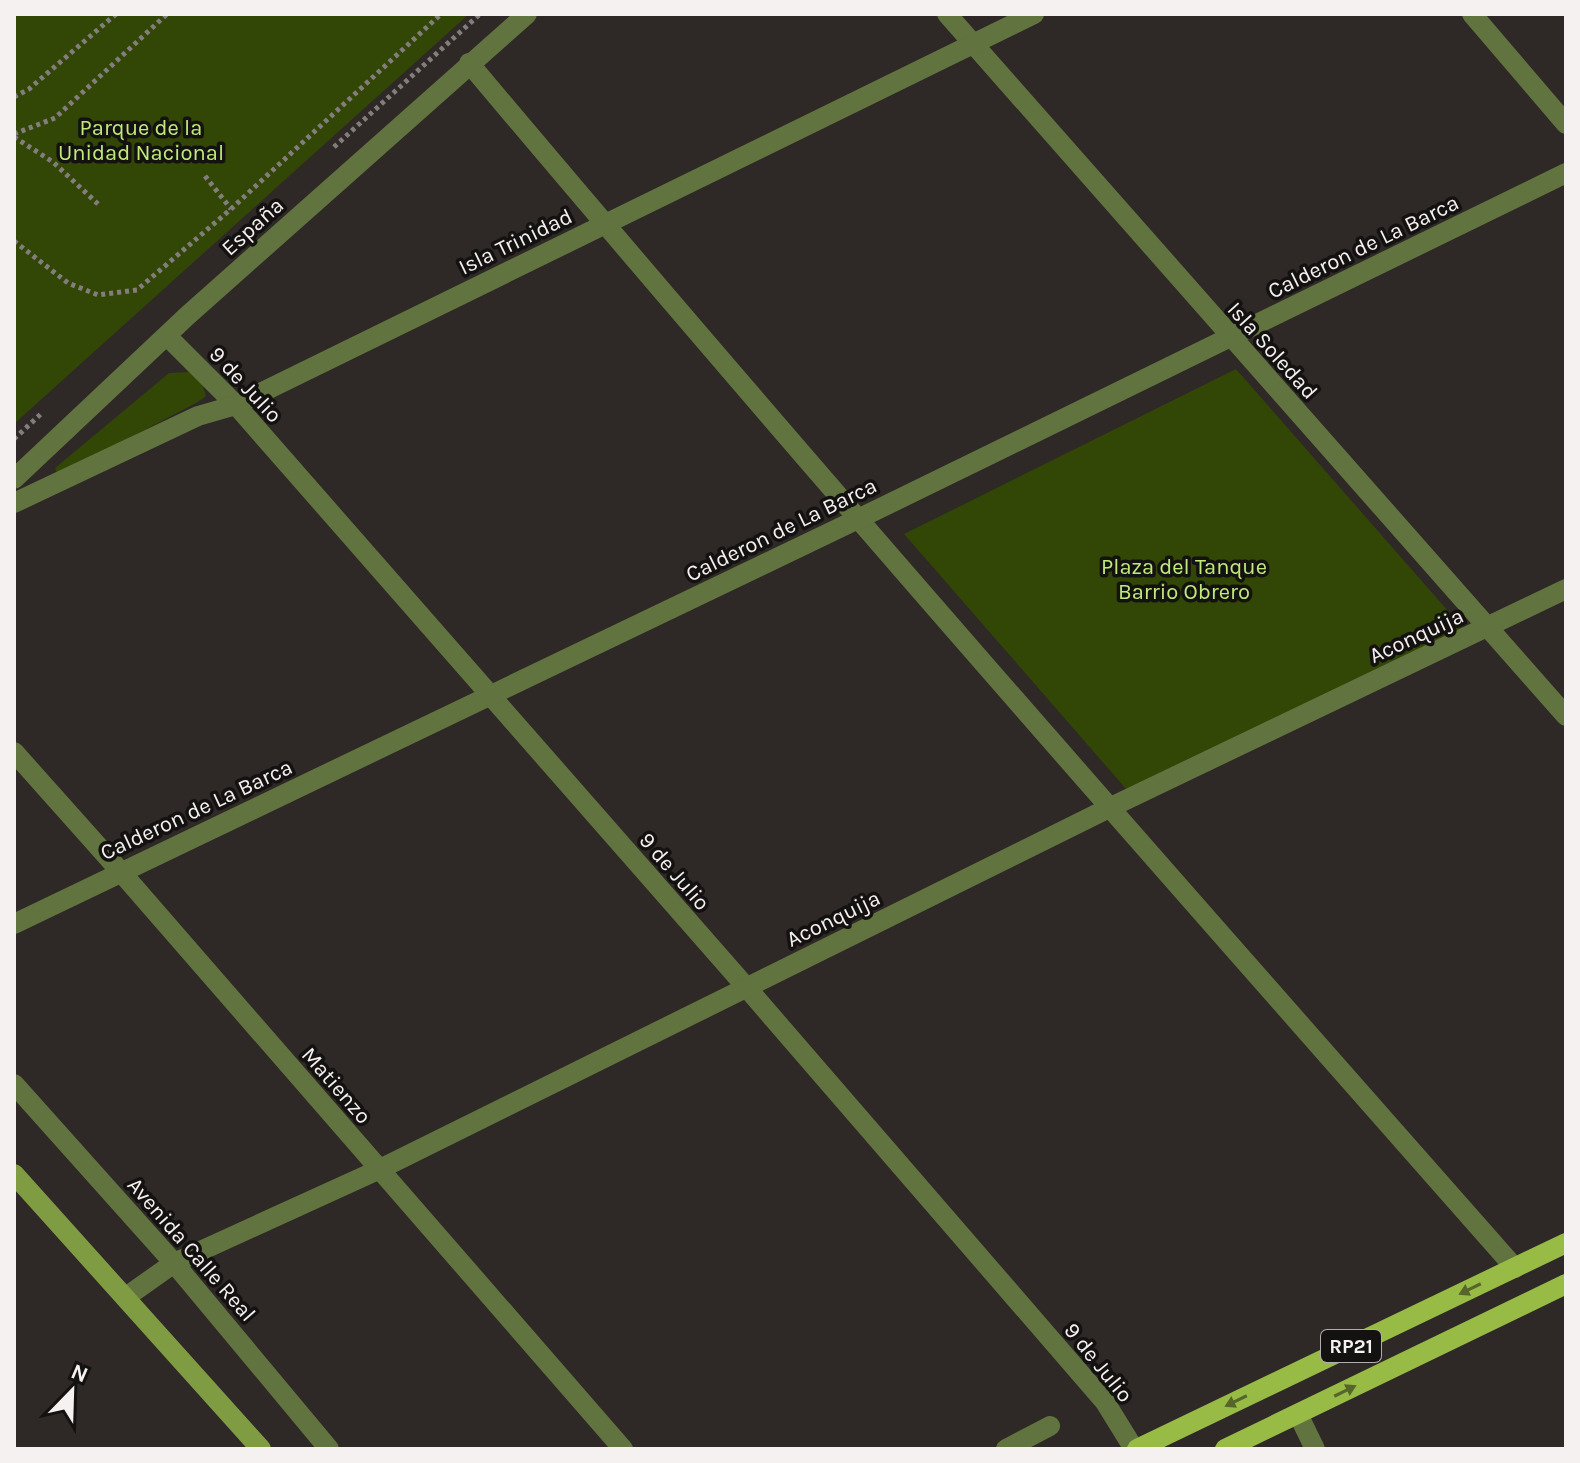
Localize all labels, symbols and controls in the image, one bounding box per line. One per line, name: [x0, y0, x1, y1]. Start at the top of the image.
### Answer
park label: Parque de la Unidad Nacional: [58, 115, 224, 166]
street label: Calderon de La Barca: [1264, 189, 1463, 304]
street label: España: [216, 192, 289, 261]
street label: Isla Trinidad: [454, 203, 576, 281]
street label: Isla Soledad: [1222, 297, 1323, 405]
street label: 9 de Julio: [204, 341, 287, 428]
street label: Calderon de La Barca: [682, 472, 881, 587]
park label: Plaza del Tanque Barrio Obrero: [1101, 554, 1267, 605]
street label: Aconquija: [1365, 603, 1468, 669]
street label: Calderon de La Barca: [96, 754, 297, 866]
street label: 9 de Julio: [633, 827, 715, 916]
street label: Aconquija: [782, 885, 885, 953]
street label: Matienzo: [296, 1042, 376, 1129]
street label: Avenida Calle Real: [122, 1172, 261, 1327]
one-way arrow: [1459, 1282, 1482, 1296]
street label: 9 de Julio: [1058, 1318, 1138, 1408]
road number: RP21: [1321, 1330, 1381, 1362]
north arrow: [32, 1351, 112, 1431]
text: N: [67, 1358, 92, 1389]
one-way arrow: [1334, 1384, 1357, 1398]
one-way arrow: [1224, 1394, 1248, 1408]

